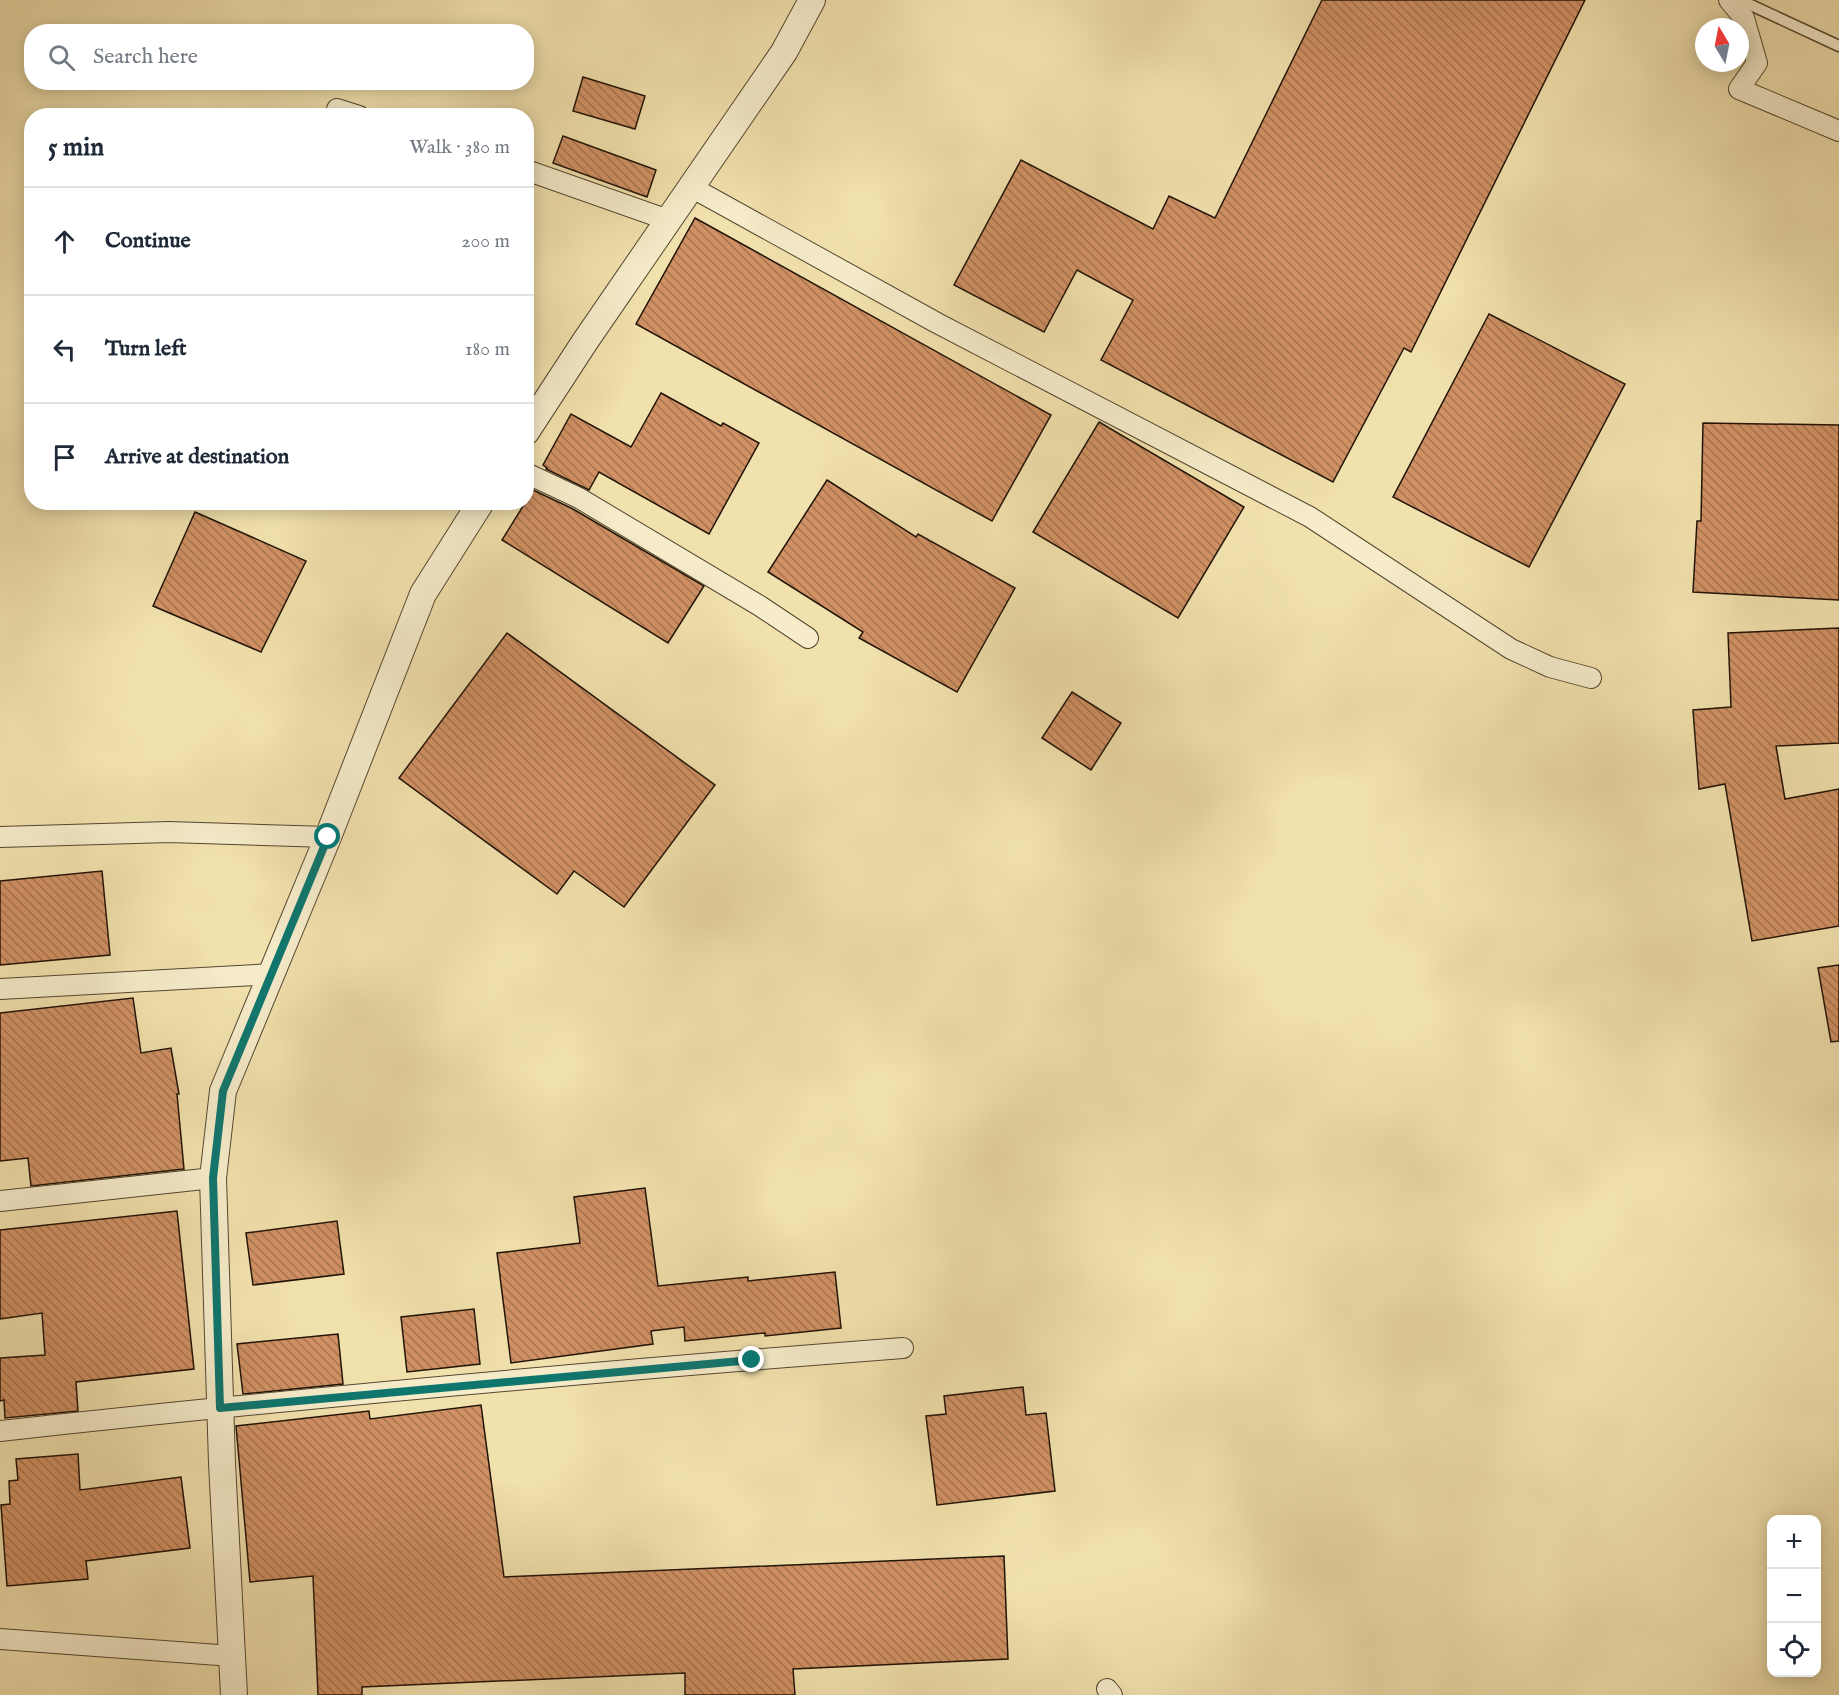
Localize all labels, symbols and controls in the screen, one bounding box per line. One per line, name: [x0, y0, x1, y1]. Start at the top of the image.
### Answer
north arrow: [1695, 18, 1749, 72]
search box: [24, 24, 534, 90]
icon: search: [45, 41, 78, 74]
text: Search here: [93, 43, 198, 71]
text: 5 min: [48, 131, 104, 164]
text: Walk · 380 m: [409, 135, 510, 160]
icon: ahead: [48, 225, 81, 258]
text: Continue: [105, 227, 191, 255]
text: 200 m: [461, 229, 510, 254]
icon: left: [48, 333, 81, 366]
text: Turn left: [105, 335, 187, 363]
text: 180 m: [465, 337, 510, 362]
icon: arrive: [48, 441, 81, 474]
text: Arrive at destination: [105, 443, 289, 471]
route start: [314, 823, 340, 849]
route end: [738, 1346, 764, 1372]
map controls: [1767, 1515, 1821, 1677]
button: +: [1767, 1515, 1821, 1569]
button: −: [1767, 1569, 1821, 1623]
button: locate: [1767, 1623, 1821, 1677]

